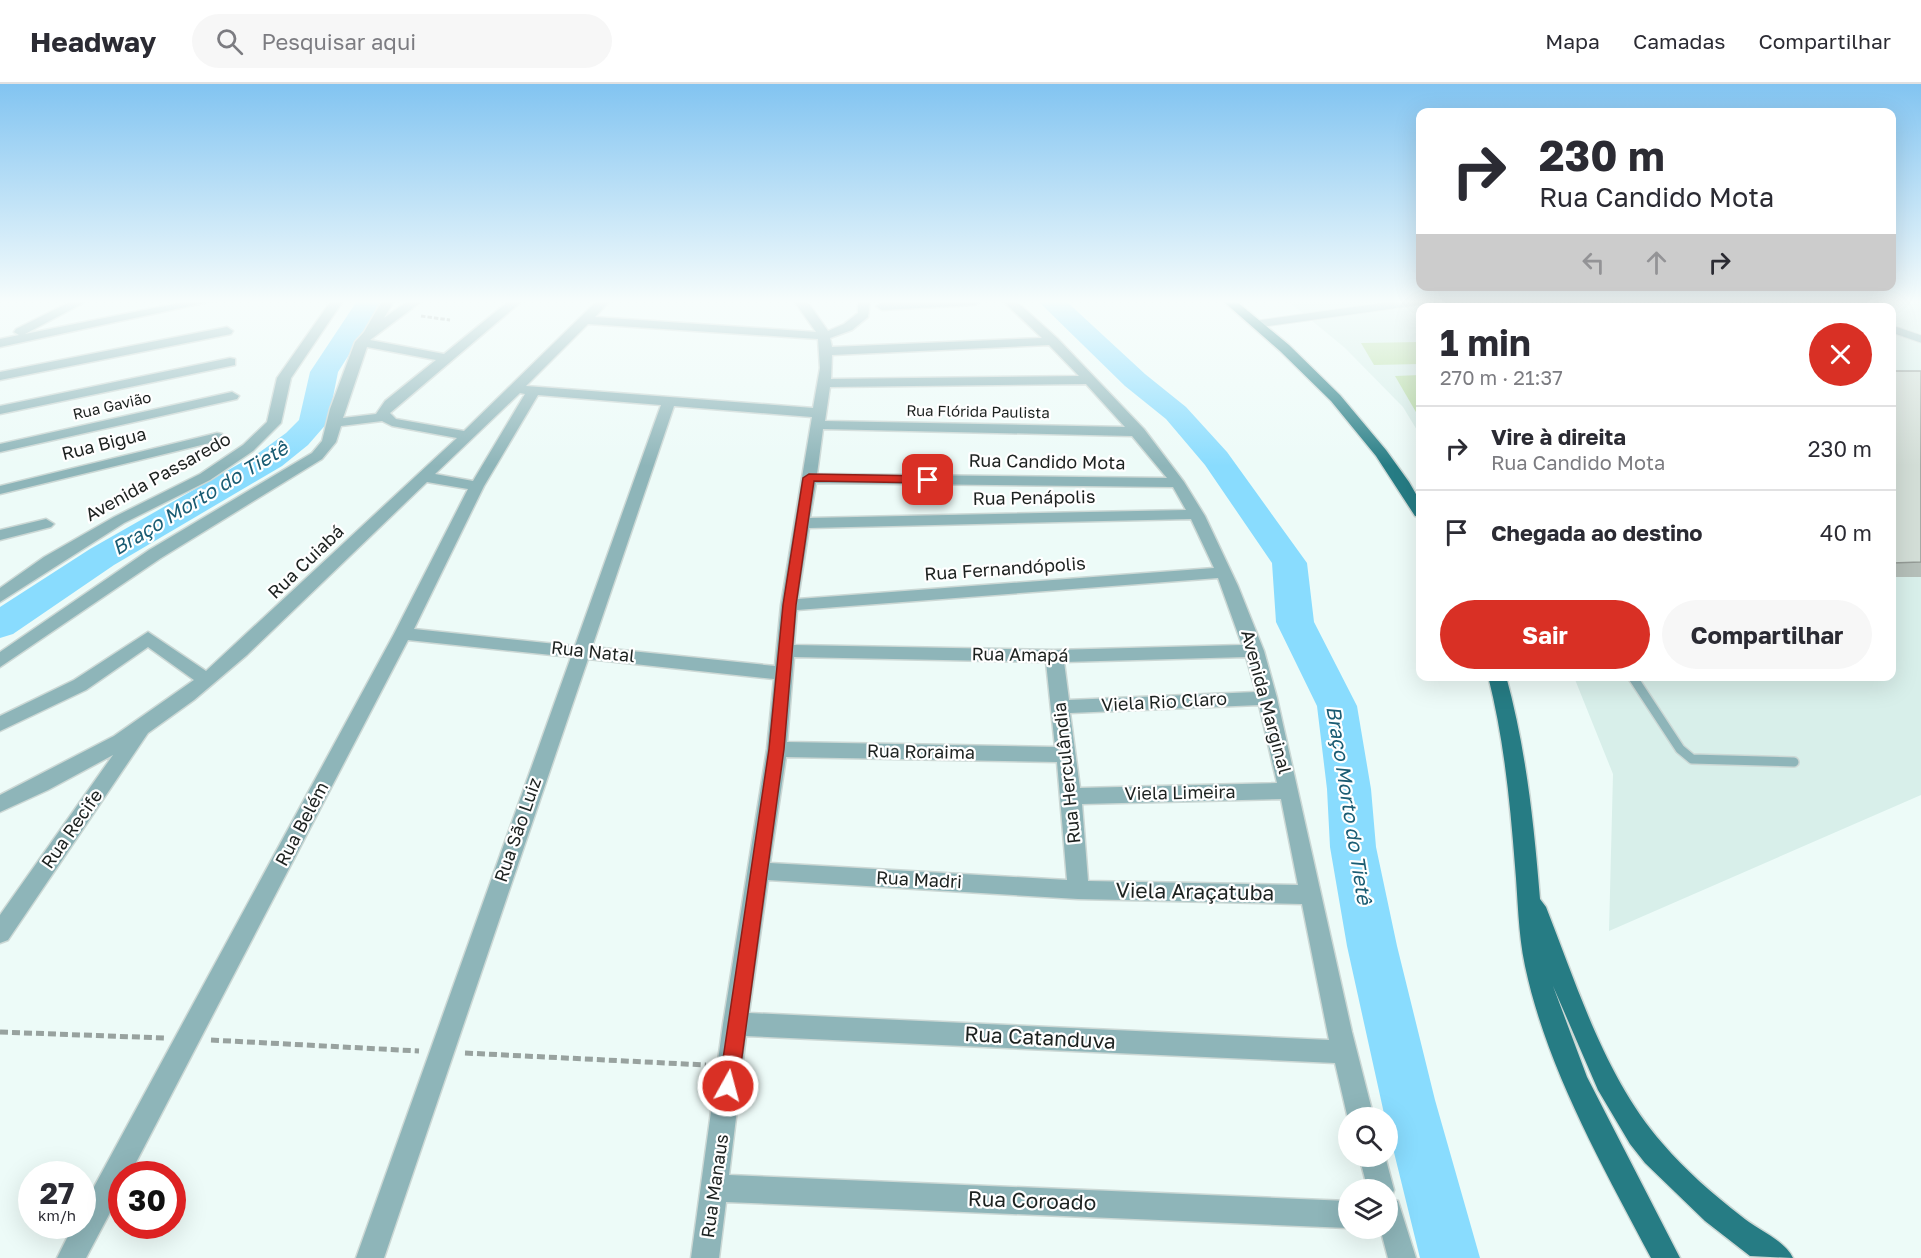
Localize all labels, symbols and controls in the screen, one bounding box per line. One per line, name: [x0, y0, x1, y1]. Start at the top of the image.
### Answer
search box: [192, 14, 612, 68]
text: Headway: [30, 25, 156, 58]
icon: search: [213, 25, 246, 58]
text: Pesquisar aqui: [261, 28, 416, 55]
text: Mapa: [1545, 28, 1600, 54]
text: Camadas: [1633, 28, 1725, 54]
text: Compartilhar: [1758, 28, 1891, 54]
text: 230 m: [1539, 130, 1665, 180]
icon: right: [1440, 132, 1518, 210]
text: Rua Candido Mota: [1539, 181, 1774, 213]
icon: left: [1577, 246, 1610, 279]
icon: ahead: [1640, 246, 1673, 279]
icon: right: [1703, 246, 1736, 279]
text: 1 min: [1440, 321, 1531, 364]
button: close: [1809, 323, 1872, 386]
text: 270 m · 21:37: [1440, 365, 1563, 389]
street label: Rua Gavião: [71, 387, 153, 423]
street label: Rua Flórida Paulista: [906, 401, 1050, 421]
street label: Rua Bigua: [59, 422, 148, 464]
text: Vire à direita: [1491, 423, 1626, 450]
street label: Avenida Passaredo: [81, 427, 234, 525]
icon: right: [1440, 432, 1473, 465]
water label: Braço Morto do Tietê: [107, 434, 293, 560]
text: 230 m: [1808, 435, 1872, 462]
street label: Rua Candido Mota: [968, 449, 1126, 473]
text: Rua Candido Mota: [1491, 450, 1665, 474]
pin: [902, 454, 953, 505]
icon: arrive: [911, 463, 944, 496]
street label: Rua Penápolis: [972, 485, 1096, 509]
icon: arrive: [1440, 516, 1473, 549]
text: Chegada ao destino: [1491, 519, 1703, 546]
text: 40 m: [1820, 519, 1872, 546]
street label: Rua Cuiabá: [263, 520, 348, 603]
street label: Rua Fernandópolis: [924, 551, 1086, 585]
button: Sair: [1440, 600, 1650, 669]
button: Compartilhar: [1662, 600, 1872, 669]
street label: Avenida Marginal: [1237, 627, 1297, 776]
street label: Rua Natal: [550, 636, 636, 666]
street label: Rua Amapá: [971, 642, 1069, 666]
street label: Viela Rio Claro: [1100, 687, 1227, 715]
street label: Rua Herculândia: [1048, 701, 1084, 845]
water label: Braço Morto do Tietê: [1321, 704, 1378, 907]
street label: Rua Roraima: [867, 739, 975, 763]
street label: Rua São Luiz: [489, 774, 545, 885]
street label: Rua Belém: [270, 778, 332, 869]
street label: Viela Limeira: [1124, 780, 1236, 804]
street label: Rua Recife: [36, 785, 106, 872]
street label: Rua Madri: [876, 866, 963, 892]
street label: Viela Araçatuba: [1115, 877, 1275, 905]
street label: Rua Catanduva: [964, 1020, 1116, 1054]
position arrow: [696, 1054, 760, 1118]
map controls: [1338, 1107, 1398, 1239]
button: search: [1338, 1107, 1398, 1167]
street label: Rua Manaus: [696, 1132, 732, 1239]
speed limit sign: 30: [108, 1161, 186, 1239]
text: 27: [40, 1175, 74, 1211]
button: layers: [1338, 1179, 1398, 1239]
street label: Rua Coroado: [967, 1185, 1097, 1215]
text: km/h: [38, 1206, 76, 1224]

